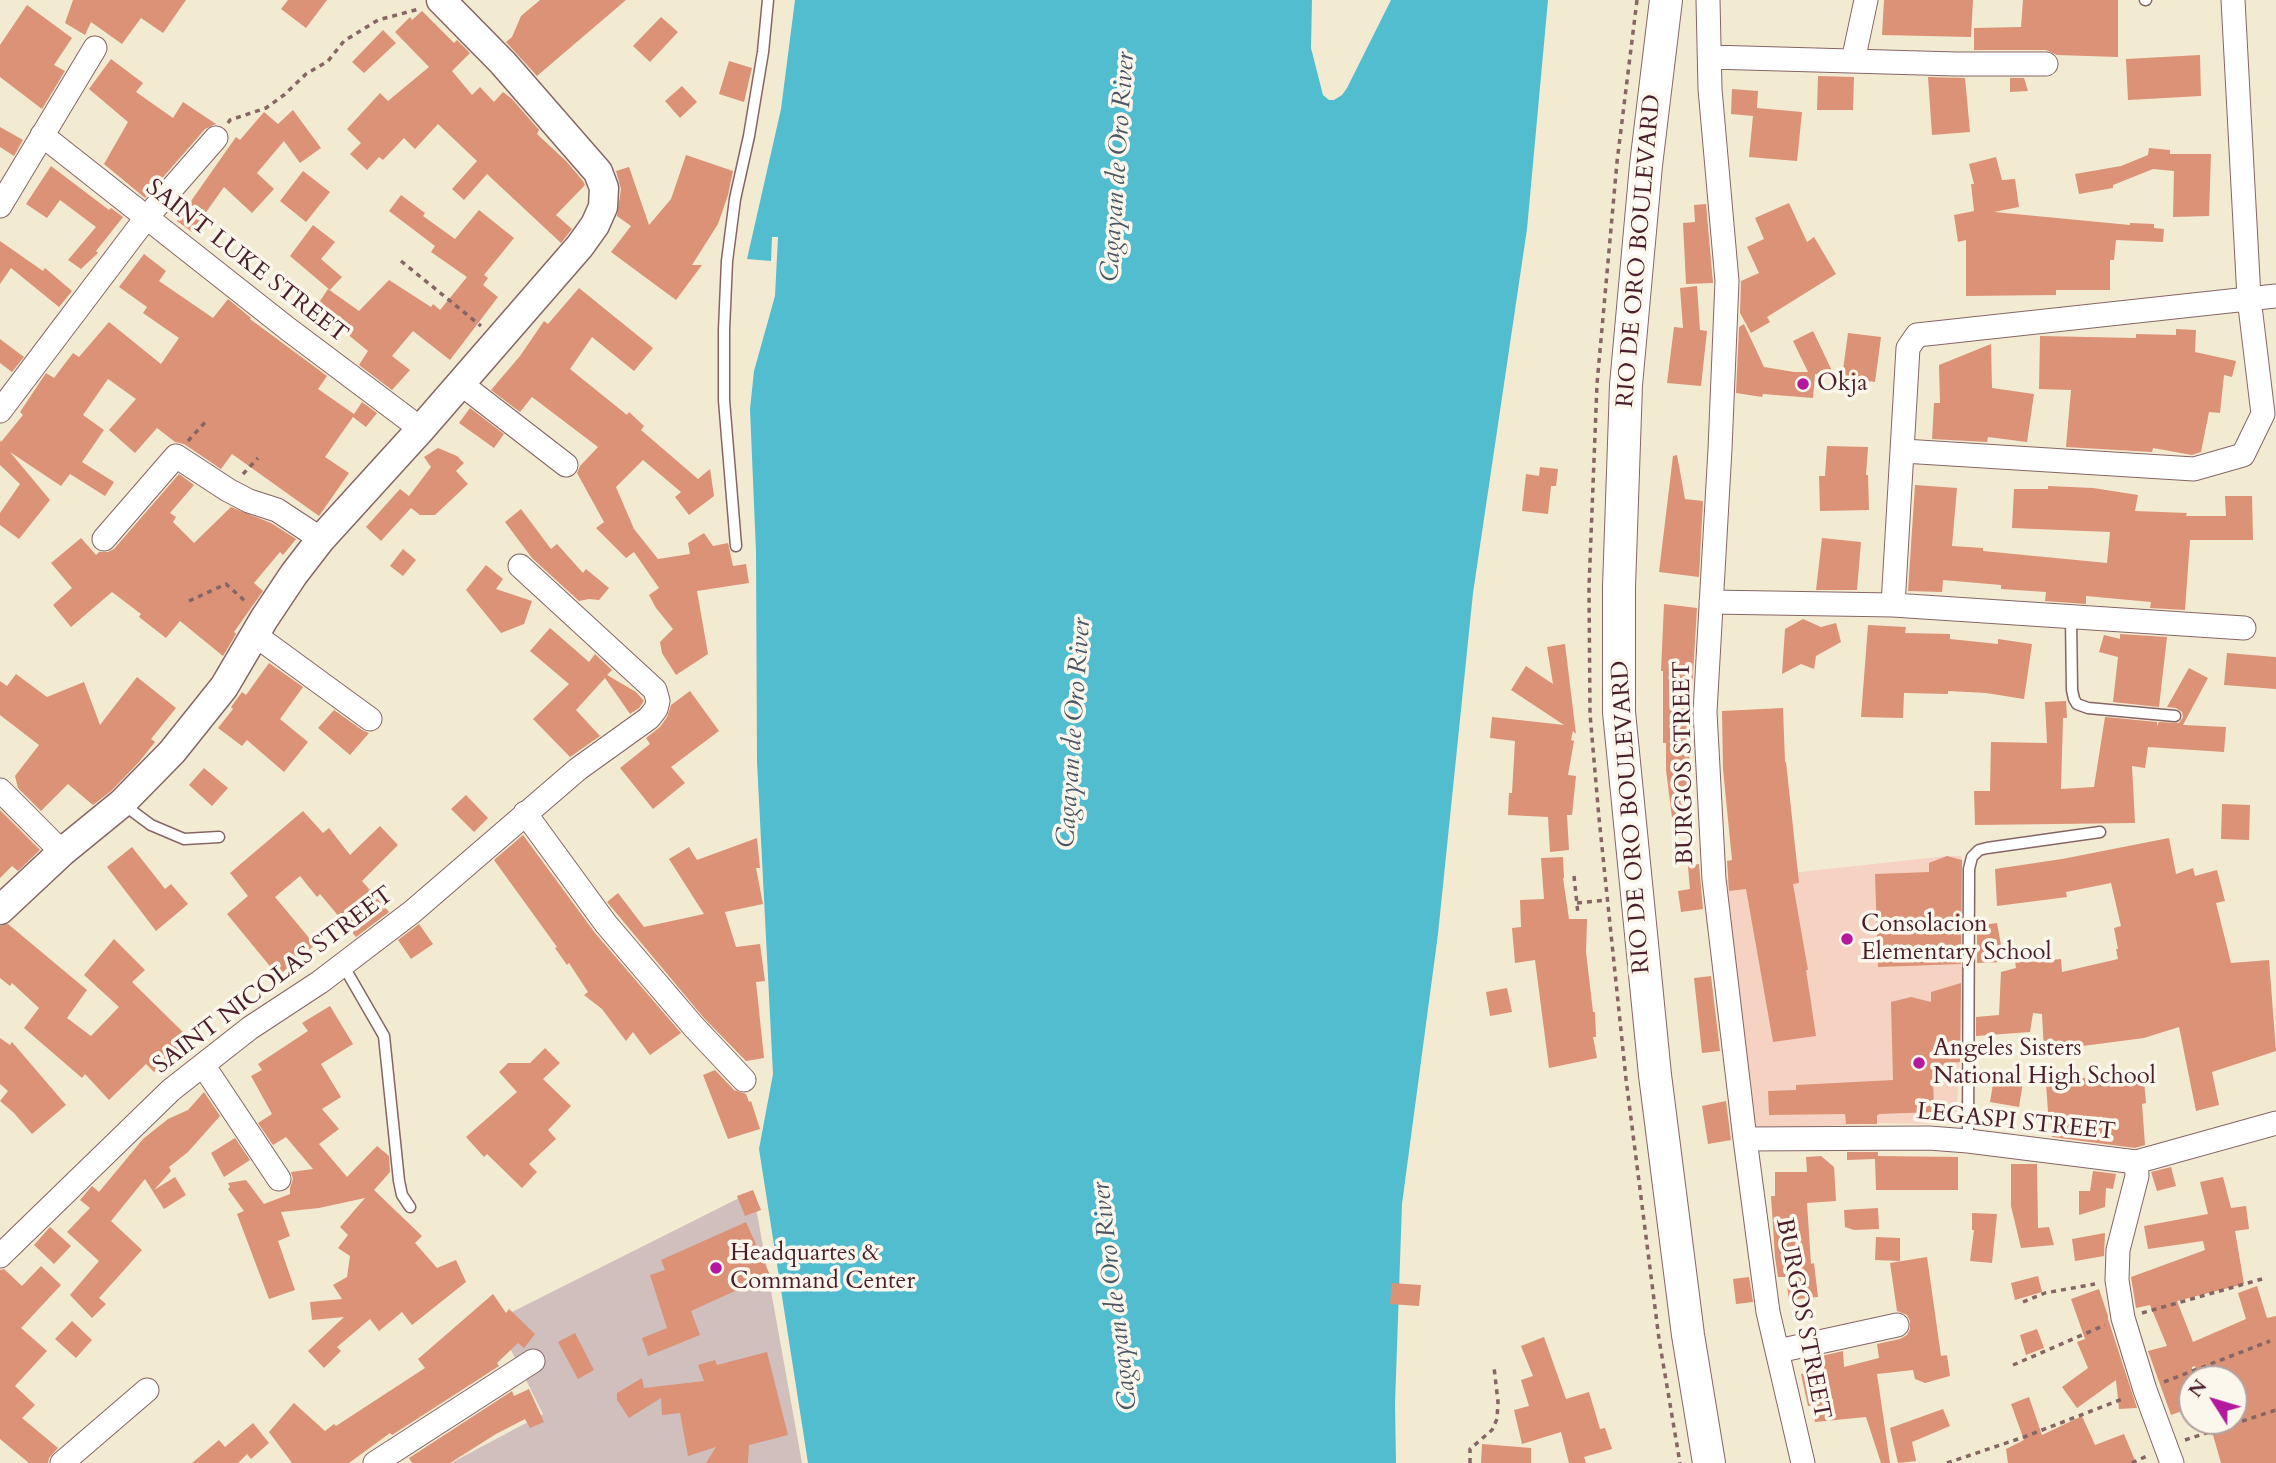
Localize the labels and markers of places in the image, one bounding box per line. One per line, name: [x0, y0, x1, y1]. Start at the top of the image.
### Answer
place label: Okja: [1817, 370, 1868, 398]
marker: Okja: [1795, 376, 1811, 392]
place label: Consolacion Elementary School: [1861, 911, 2052, 967]
marker: Consolacion Elementary School: [1839, 931, 1855, 947]
place label: Angeles Sisters National High School: [1933, 1035, 2156, 1091]
marker: Angeles Sisters National High School: [1911, 1055, 1927, 1071]
place label: Headquartes & Command Center: [730, 1240, 915, 1296]
marker: Headquartes & Command Center: [708, 1260, 724, 1276]

